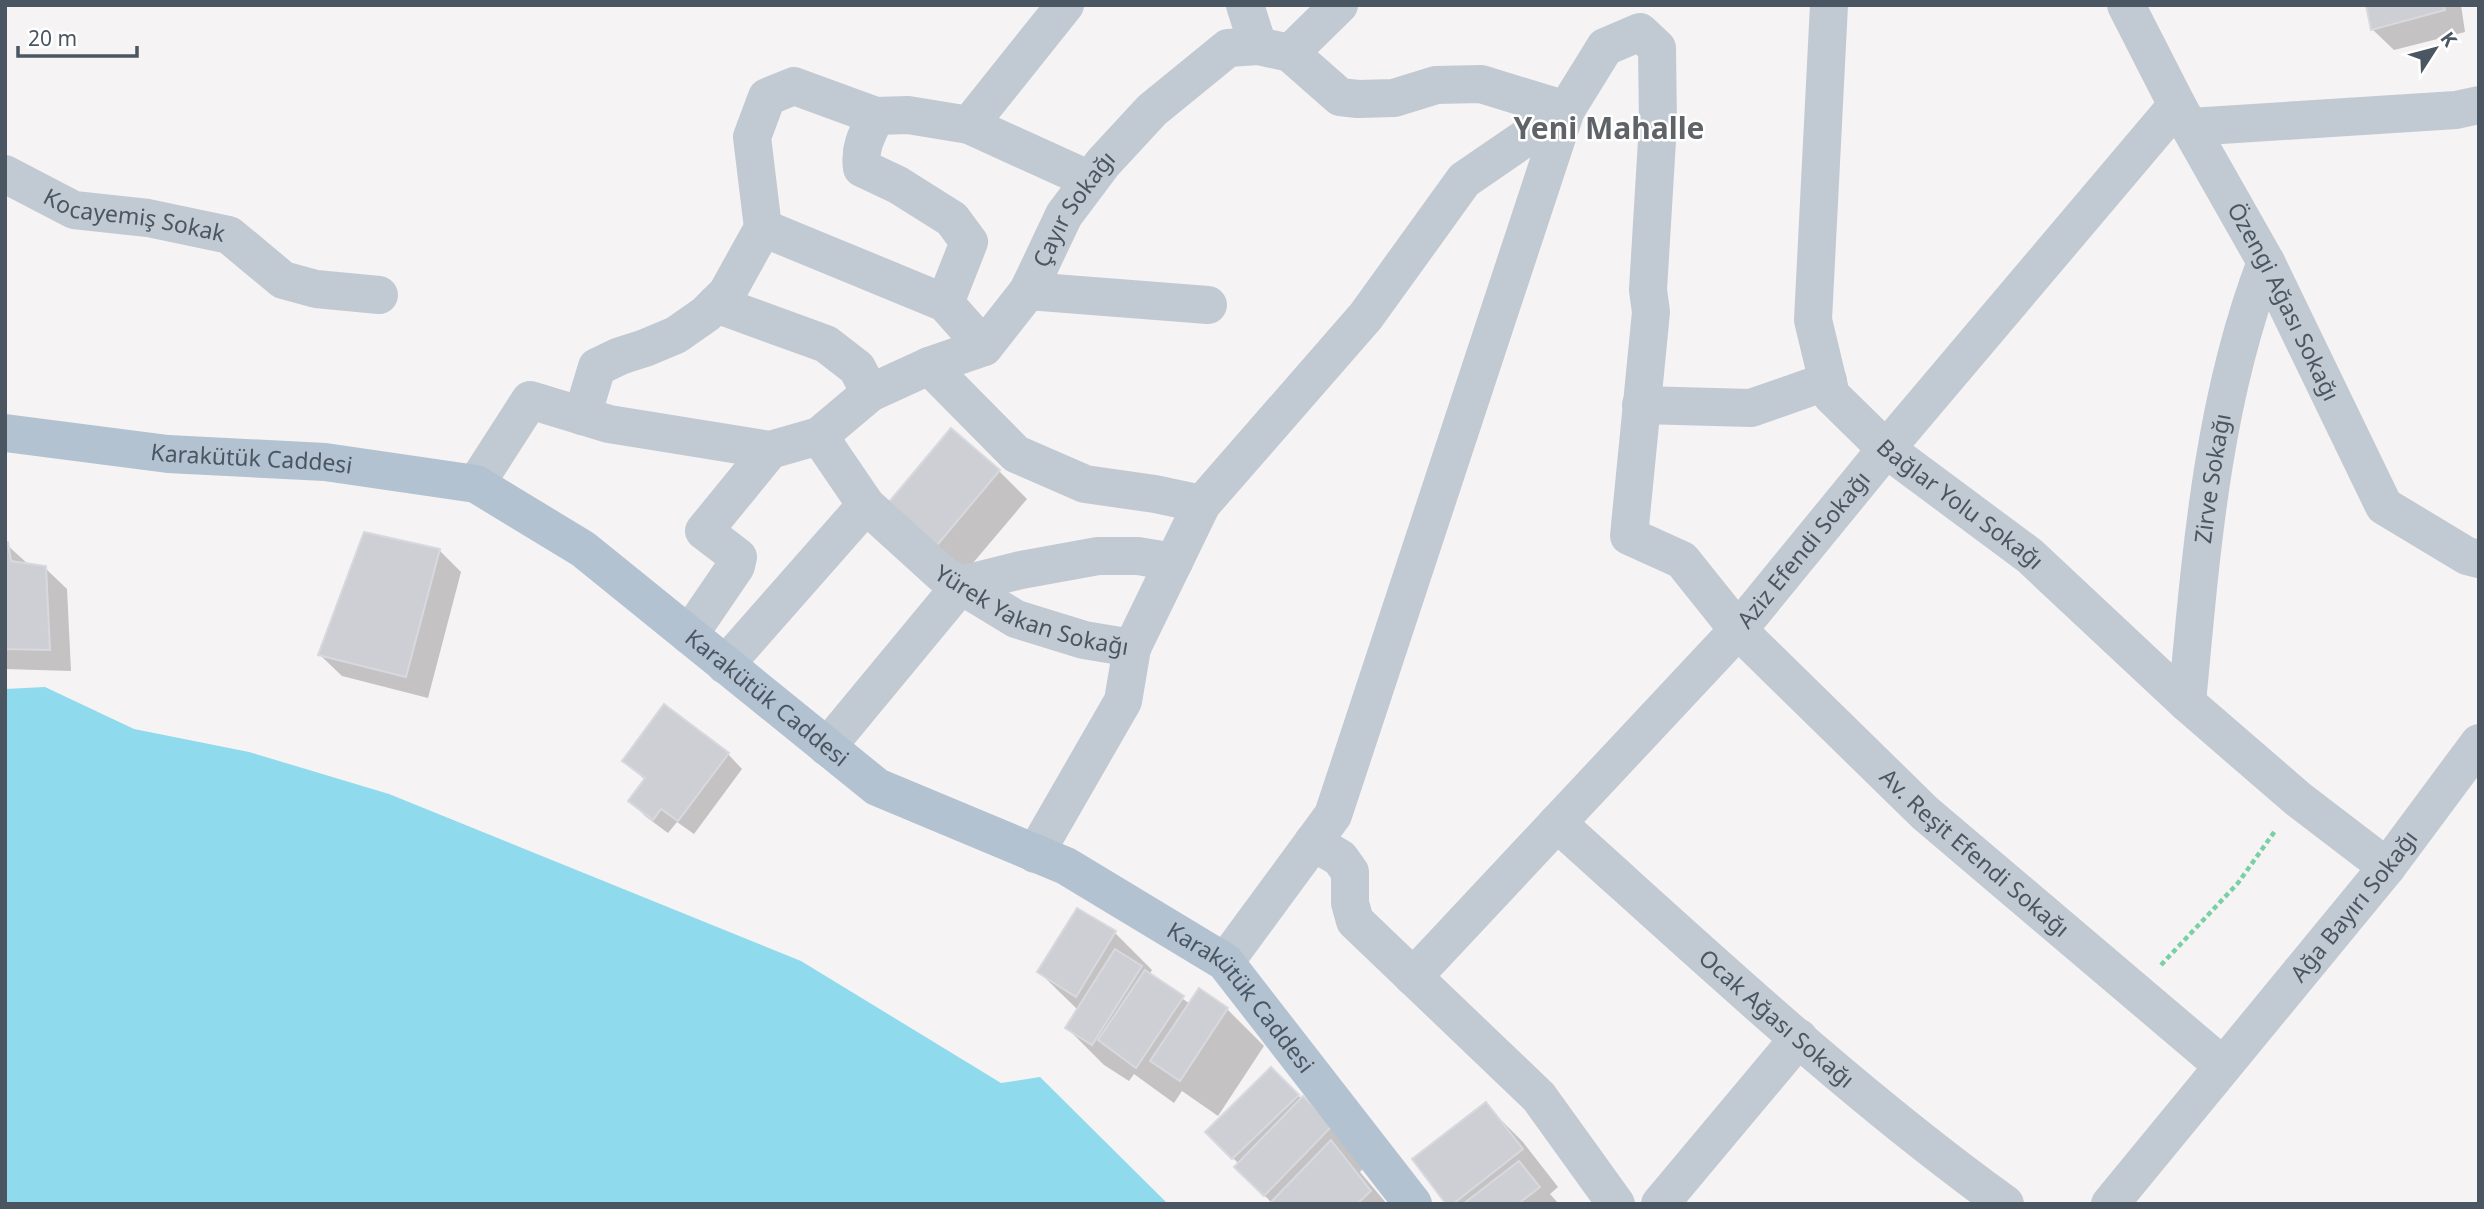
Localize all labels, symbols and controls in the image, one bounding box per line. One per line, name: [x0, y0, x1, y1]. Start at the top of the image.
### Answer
scale bar: [18, 14, 136, 58]
north arrow: [2400, 14, 2470, 84]
text: 20 m: [28, 24, 77, 52]
text: K: [2435, 26, 2463, 52]
district label: Yeni Mahalle: [1514, 107, 1704, 148]
street label: Çayır Sokağı: [1025, 143, 1122, 272]
street label: Kocayemiş Sokak: [38, 180, 229, 249]
street label: Özengi Ağası Sokağı: [2220, 196, 2348, 406]
street label: Zirve Sokağı: [2186, 411, 2238, 545]
street label: Bağlar Yolu Sokağı: [1870, 431, 2051, 576]
street label: Karakütük Caddesi: [149, 435, 355, 481]
street label: Aziz Efendi Sokağı: [1729, 464, 1877, 634]
street label: Yürek Yakan Sokağı: [929, 556, 1131, 662]
street label: Karakütük Caddesi: [679, 621, 856, 773]
street label: Av. Reşit Efendi Sokağı: [1873, 761, 2077, 944]
street label: Ağa Bayırı Sokağı: [2282, 823, 2424, 988]
street label: Karakütük Caddesi: [1161, 914, 1322, 1079]
street label: Ocak Ağası Sokağı: [1692, 941, 1862, 1095]

